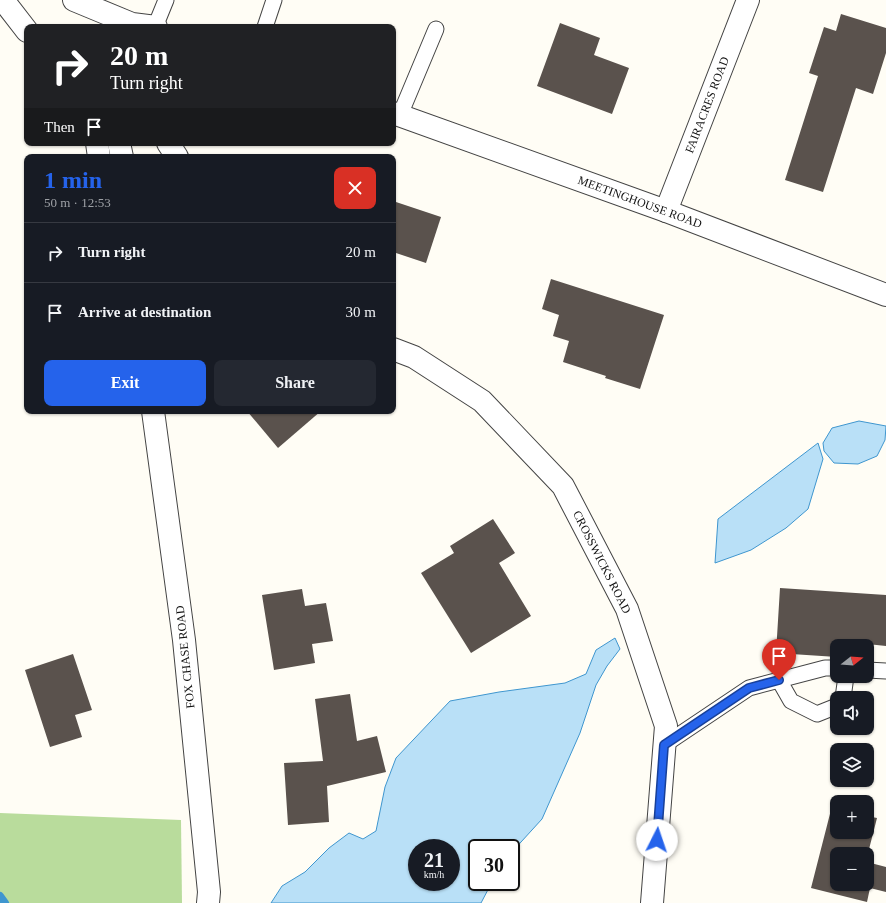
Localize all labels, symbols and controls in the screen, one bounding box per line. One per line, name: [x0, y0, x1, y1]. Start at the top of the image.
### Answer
icon: right: [44, 40, 96, 92]
text: 20 m: [110, 40, 168, 71]
street label: FAIRACRES ROAD: [682, 55, 732, 155]
text: Turn right: [110, 73, 183, 93]
icon: arrive: [83, 116, 105, 138]
text: Then: [44, 119, 75, 135]
text: 1 min: [44, 167, 102, 193]
button: close: [334, 167, 376, 209]
street label: MEETINGHOUSE ROAD: [576, 173, 704, 231]
text: 50 m · 12:53: [44, 195, 111, 210]
icon: right: [44, 242, 66, 264]
text: Turn right: [78, 244, 145, 260]
text: 20 m: [346, 244, 376, 260]
icon: arrive: [44, 302, 66, 324]
text: Arrive at destination: [78, 304, 211, 320]
text: 30 m: [346, 304, 376, 320]
button: Exit: [44, 360, 206, 406]
button: Share: [214, 360, 376, 406]
street label: CROSSWICKS ROAD: [570, 508, 634, 616]
street label: FOX CHASE ROAD: [173, 605, 197, 709]
pin: [762, 639, 796, 680]
north arrow: [830, 639, 874, 683]
map controls: [830, 639, 874, 891]
icon: arrive: [768, 645, 790, 667]
button: sound: [830, 691, 874, 735]
button: layers: [830, 743, 874, 787]
button: +: [830, 795, 874, 839]
position arrow: [636, 819, 678, 861]
speed limit sign: 30: [468, 839, 520, 891]
button: −: [830, 847, 874, 891]
text: 21: [424, 849, 444, 871]
text: km/h: [424, 869, 444, 880]

